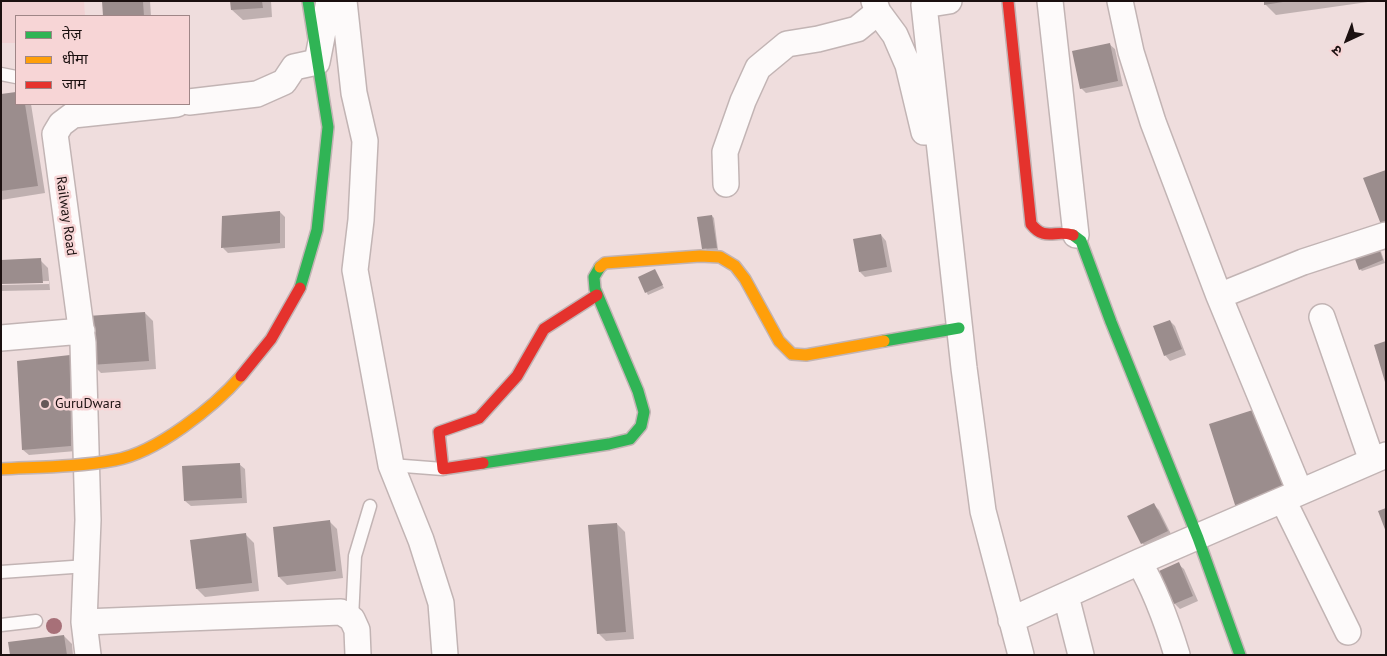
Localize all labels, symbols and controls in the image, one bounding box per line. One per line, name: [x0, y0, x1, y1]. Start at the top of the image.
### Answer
legend: [15, 15, 190, 105]
north arrow: [1322, 15, 1372, 65]
text: तेज़: [62, 24, 82, 43]
text: उ: [1328, 42, 1346, 60]
text: धीमा: [62, 49, 88, 68]
text: जाम: [62, 74, 86, 93]
street label: Railway Road: [52, 175, 80, 257]
place label: GuruDwara: [55, 396, 122, 412]
marker: GuruDwara: [39, 398, 51, 410]

